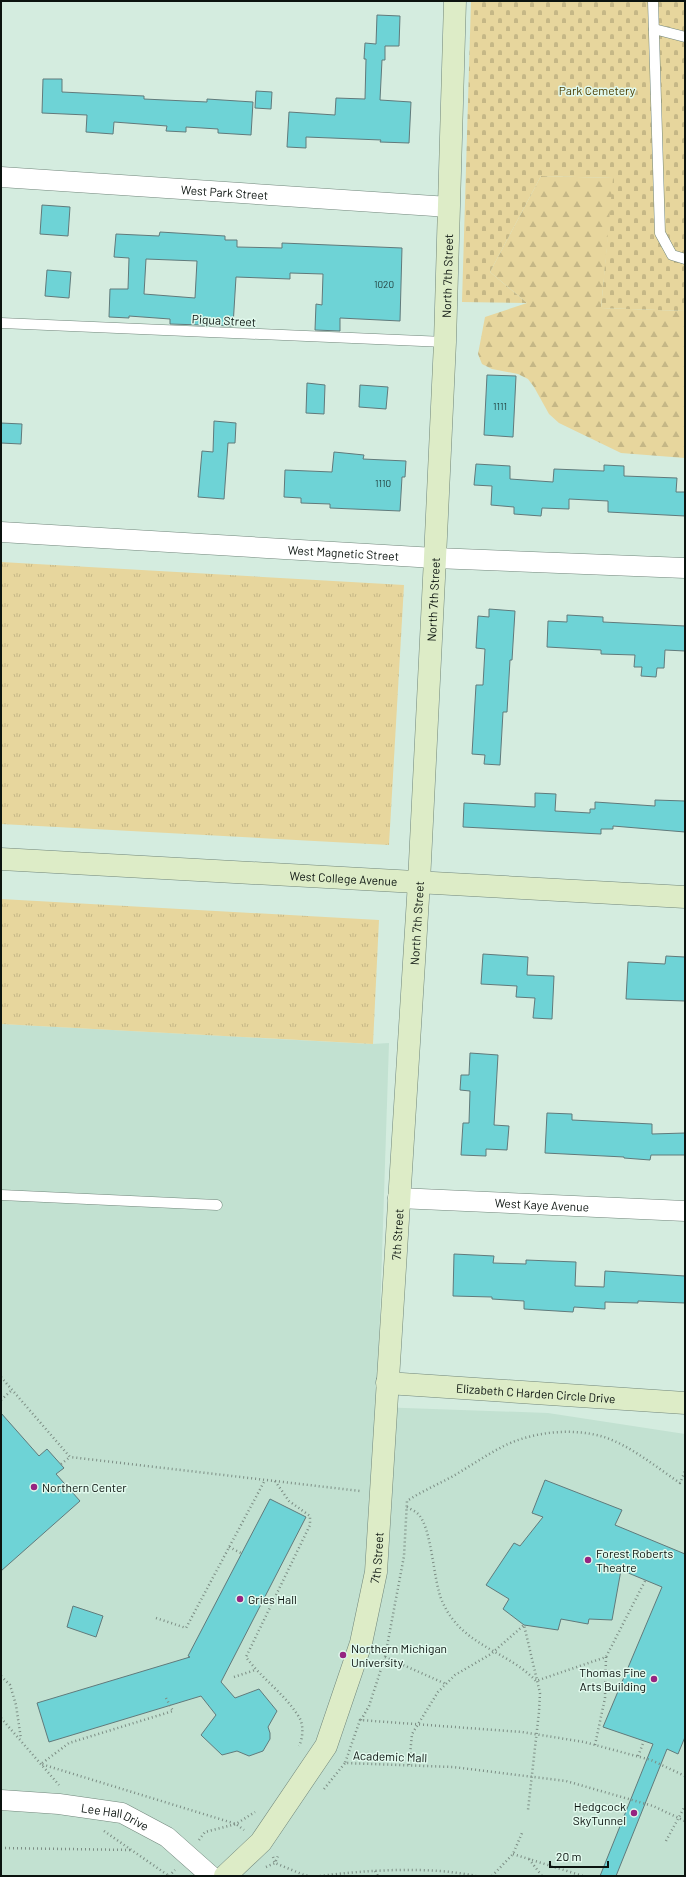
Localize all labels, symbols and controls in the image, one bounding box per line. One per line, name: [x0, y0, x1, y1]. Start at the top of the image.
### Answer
park label: Park Cemetery: [559, 83, 636, 97]
street label: West Park Street: [180, 182, 269, 202]
street label: North 7th Street: [439, 234, 455, 318]
house number: 1020: [374, 278, 394, 290]
street label: Piqua Street: [191, 311, 257, 329]
house number: 1111: [493, 400, 507, 412]
house number: 1110: [375, 477, 391, 489]
street label: West Magnetic Street: [287, 542, 399, 563]
street label: North 7th Street: [424, 557, 442, 642]
street label: West College Avenue: [289, 868, 398, 888]
street label: North 7th Street: [407, 881, 426, 966]
street label: West Kaye Avenue: [494, 1195, 589, 1214]
street label: 7th Street: [388, 1208, 406, 1261]
street label: Elizabeth C Harden Circle Drive: [456, 1381, 616, 1405]
place label: Northern Center: [42, 1480, 127, 1494]
marker: Northern Center: [29, 1482, 39, 1492]
street label: 7th Street: [367, 1532, 385, 1585]
place label: Forest Roberts Theatre: [596, 1546, 674, 1574]
marker: Forest Roberts Theatre: [583, 1555, 593, 1565]
place label: Gries Hall: [248, 1592, 297, 1606]
marker: Gries Hall: [235, 1594, 245, 1604]
place label: Northern Michigan University: [351, 1641, 447, 1669]
marker: Northern Michigan University: [338, 1650, 348, 1660]
place label: Thomas Fine Arts Building: [579, 1665, 646, 1693]
marker: Thomas Fine Arts Building: [649, 1674, 659, 1684]
street label: Academic Mall: [353, 1748, 427, 1764]
place label: Hedgcock SkyTunnel: [573, 1799, 626, 1827]
street label: Lee Hall Drive: [80, 1800, 151, 1833]
marker: Hedgcock SkyTunnel: [629, 1808, 639, 1818]
scale bar: [550, 1843, 608, 1869]
text: 20 m: [556, 1849, 582, 1863]

